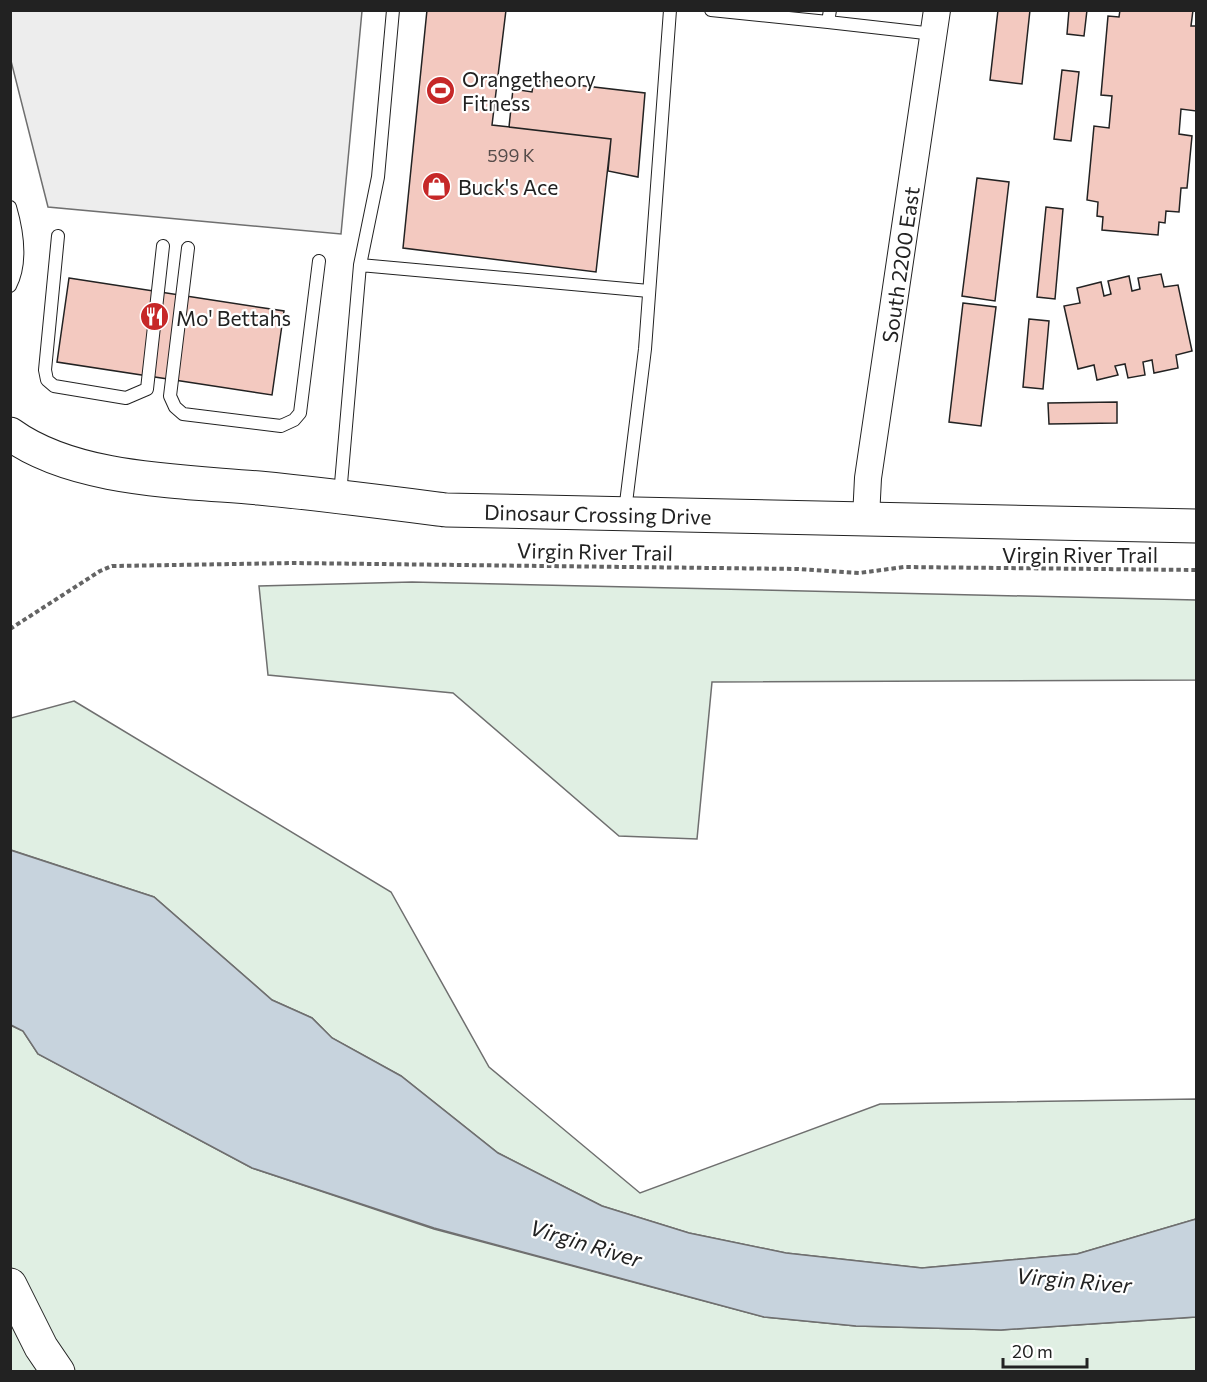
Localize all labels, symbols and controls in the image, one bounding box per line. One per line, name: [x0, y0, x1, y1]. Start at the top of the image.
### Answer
place label: Orangetheory Fitness: [462, 66, 596, 115]
sports icon: Orangetheory Fitness: [425, 74, 457, 106]
house number: 599 K: [487, 144, 535, 166]
shop icon: Buck's Ace: [421, 170, 453, 202]
place label: Buck's Ace: [458, 174, 558, 199]
street label: South 2200 East: [876, 185, 923, 344]
restaurant icon: Mo' Bettahs: [139, 301, 171, 333]
place label: Mo' Bettahs: [176, 305, 291, 330]
street label: Dinosaur Crossing Drive: [484, 498, 712, 528]
street label: Virgin River Trail: [517, 537, 673, 565]
street label: Virgin River Trail: [1002, 542, 1158, 567]
water label: Virgin River: [527, 1213, 646, 1273]
water label: Virgin River: [1015, 1262, 1134, 1299]
scale bar: [1003, 1331, 1087, 1369]
text: 20 m: [1012, 1340, 1053, 1362]

